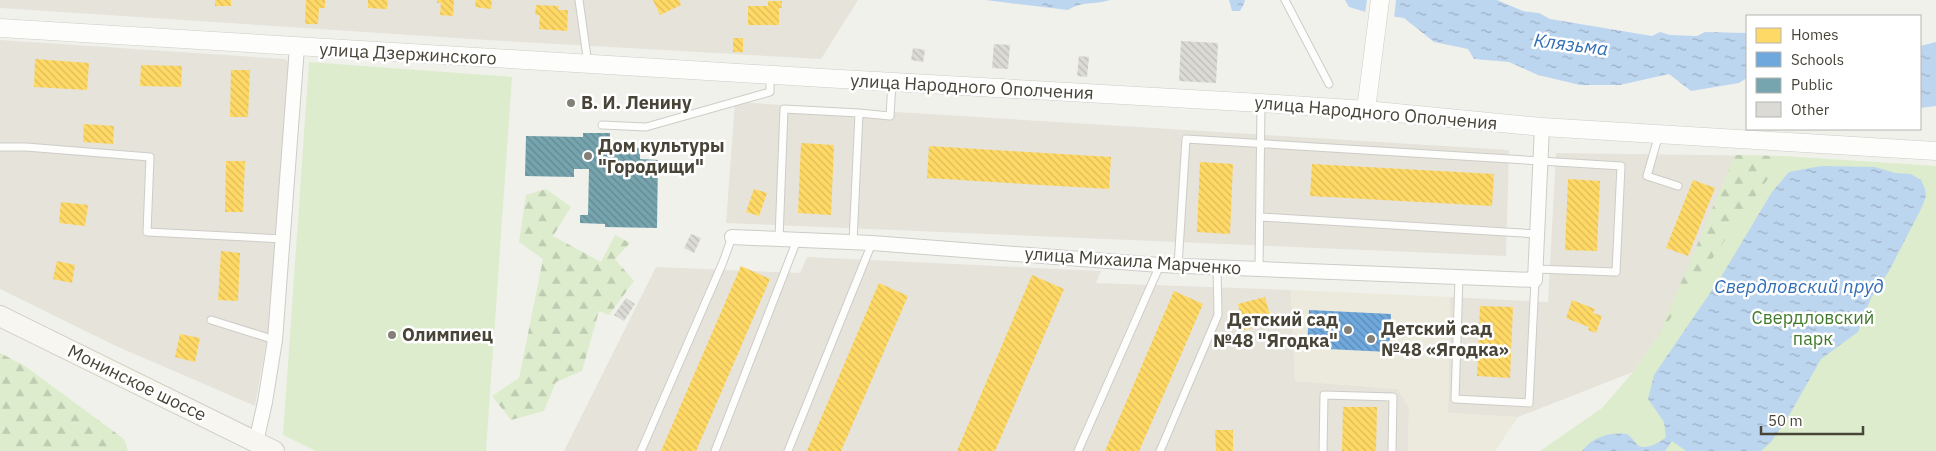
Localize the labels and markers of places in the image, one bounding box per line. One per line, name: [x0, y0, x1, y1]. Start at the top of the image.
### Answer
place label: В. И. Ленину: [581, 91, 692, 114]
marker: В. И. Ленину: [565, 97, 577, 109]
place label: Дом культуры "Городищи": [598, 134, 724, 178]
marker: Дом культуры "Городищи": [582, 150, 594, 162]
place label: Детский сад №48 "Ягодка": [1213, 308, 1338, 352]
place label: Детский сад №48 «Ягодка»: [1381, 317, 1509, 361]
place label: Олимпиец: [402, 323, 493, 346]
marker: Детский сад №48 "Ягодка": [1342, 324, 1354, 336]
marker: Олимпиец: [386, 329, 398, 341]
marker: Детский сад №48 «Ягодка»: [1365, 333, 1377, 345]

